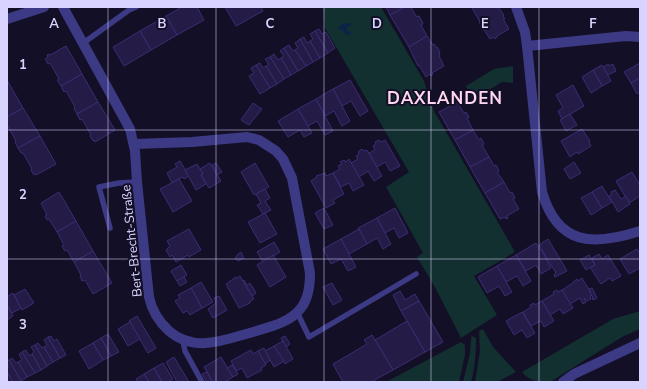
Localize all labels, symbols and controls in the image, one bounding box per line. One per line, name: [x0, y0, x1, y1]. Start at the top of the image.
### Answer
text: A: [49, 15, 59, 33]
text: B: [158, 15, 167, 33]
text: C: [266, 15, 275, 33]
text: D: [372, 15, 382, 33]
text: E: [481, 15, 489, 33]
text: F: [589, 15, 597, 33]
text: 1: [19, 56, 27, 74]
district label: DAXLANDEN: [387, 87, 503, 110]
street label: Bert-Brecht-Straße: [117, 184, 147, 298]
text: 2: [19, 186, 27, 204]
text: 3: [19, 316, 27, 334]

